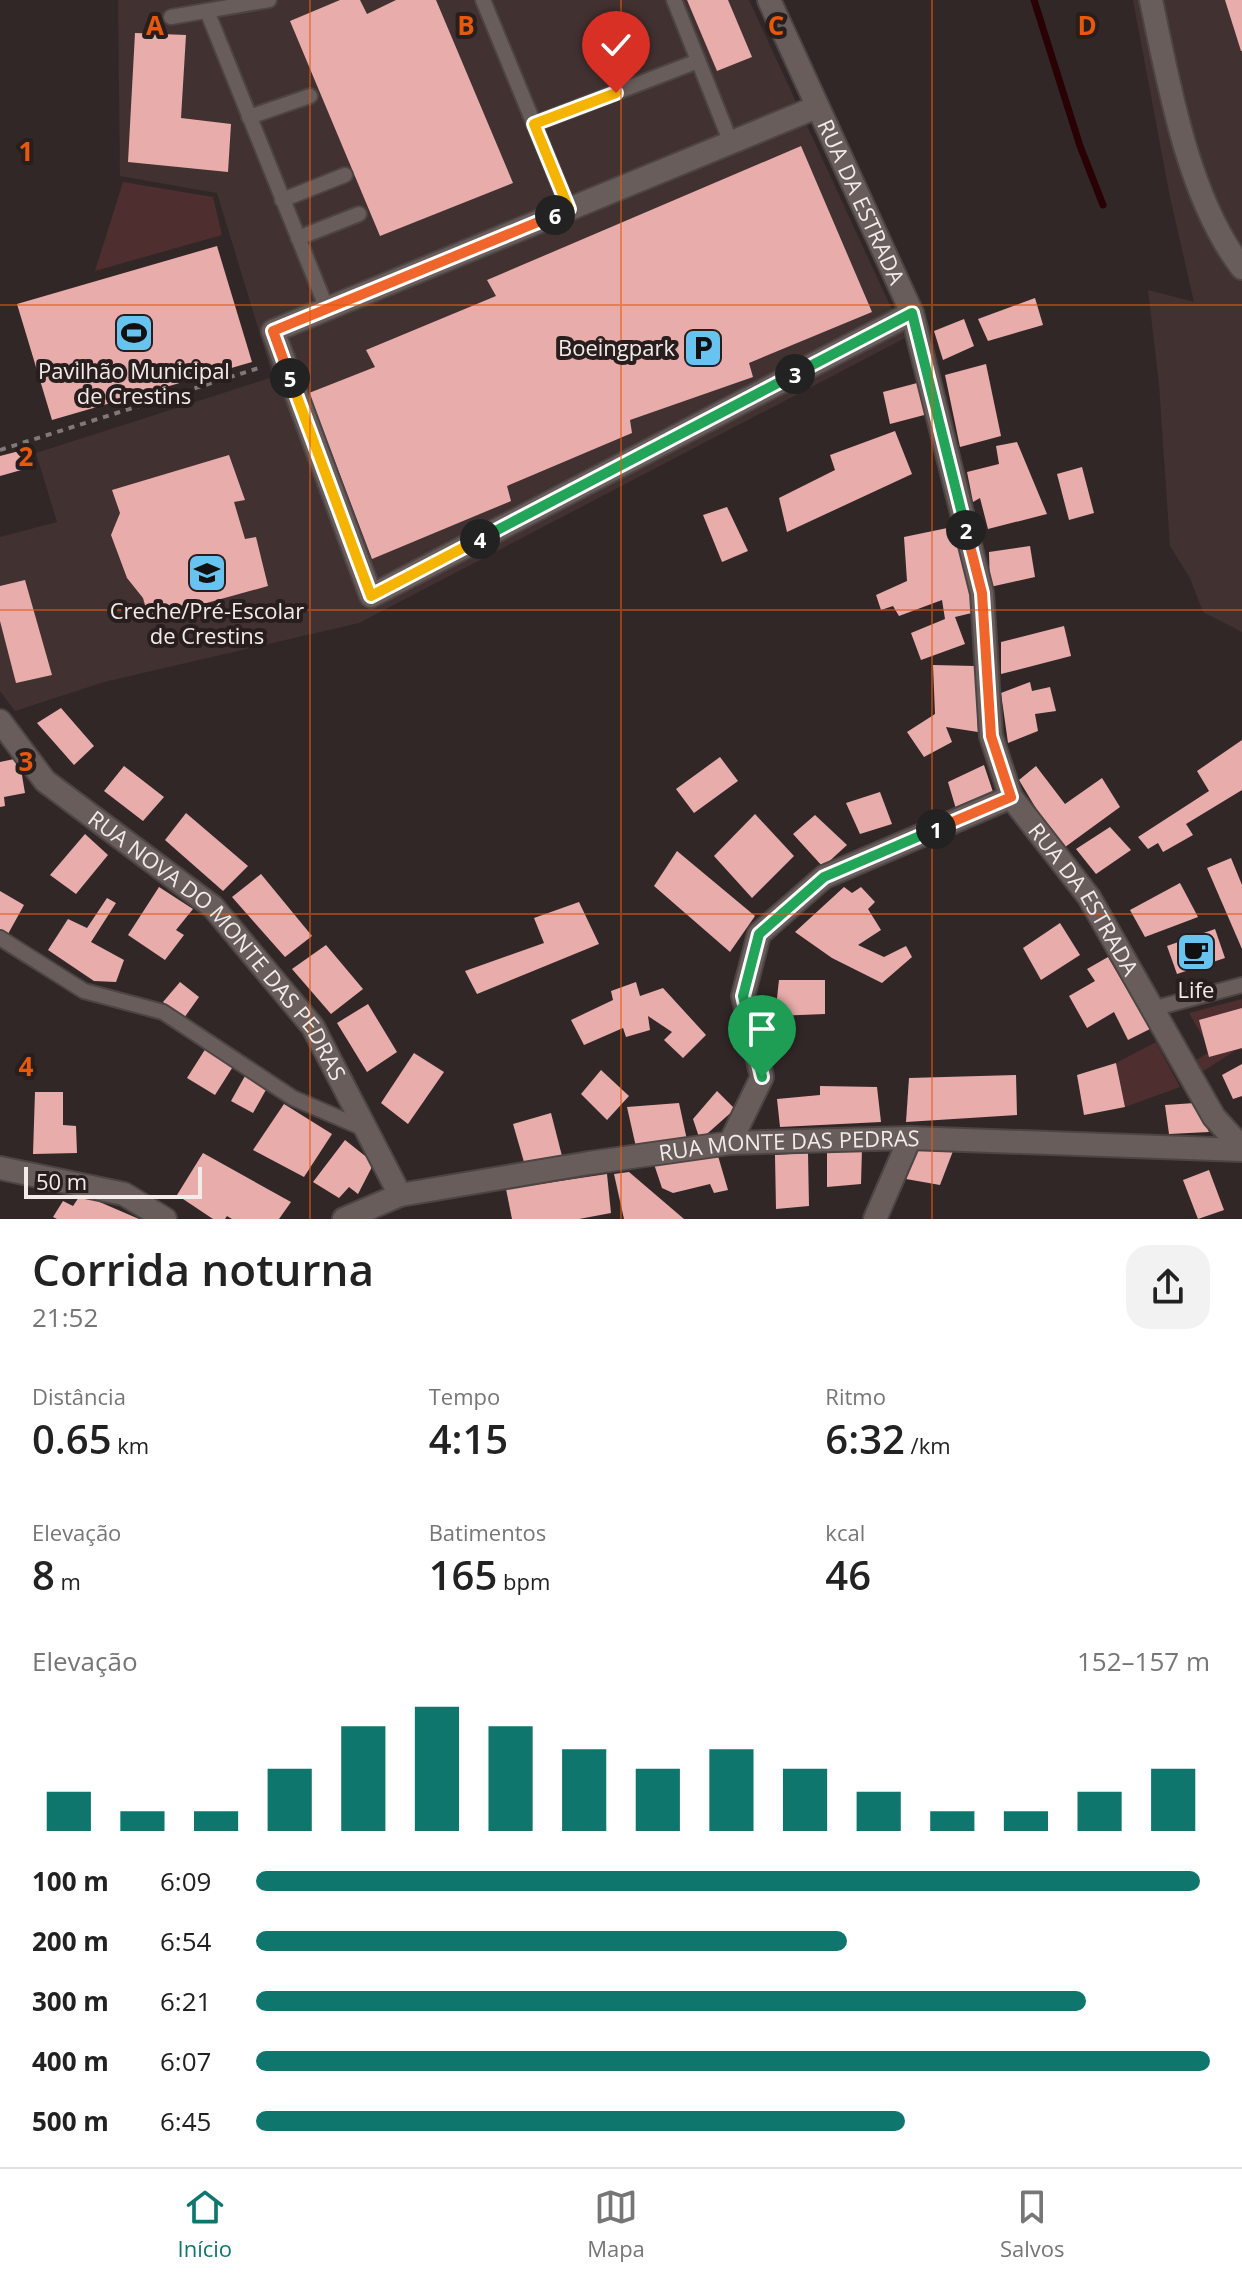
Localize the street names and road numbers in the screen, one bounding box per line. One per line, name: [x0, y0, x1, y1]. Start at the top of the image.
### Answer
street label: RUA DA ESTRADA: [811, 114, 913, 289]
street label: RUA NOVA DO MONTE DAS PEDRAS: [83, 803, 354, 1085]
street label: RUA DA ESTRADA: [1022, 816, 1147, 981]
street label: RUA MONTE DAS PEDRAS: [657, 1122, 920, 1167]

